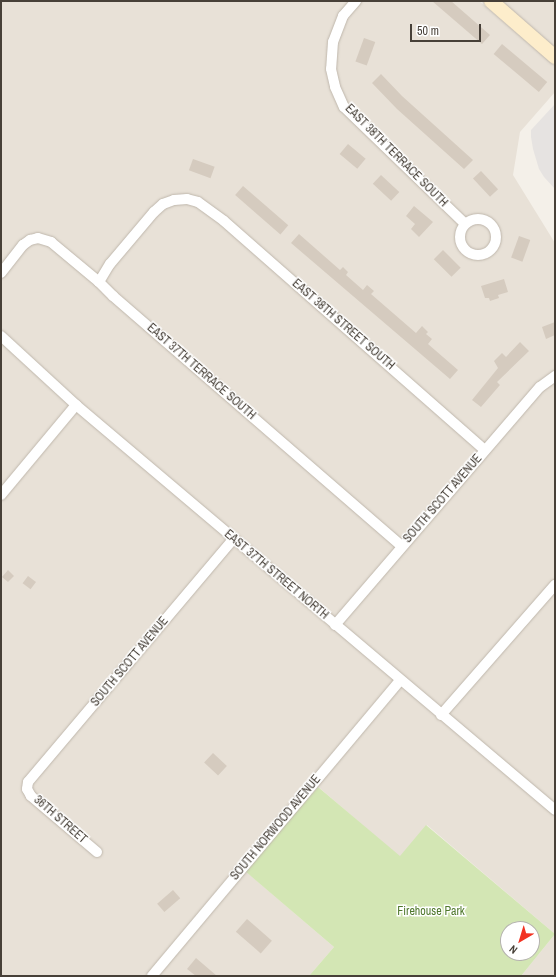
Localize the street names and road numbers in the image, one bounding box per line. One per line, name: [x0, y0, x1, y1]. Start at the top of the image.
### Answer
street label: EAST 38TH TERRACE SOUTH: [342, 102, 450, 210]
street label: EAST 38TH STREET SOUTH: [289, 277, 397, 373]
street label: EAST 37TH TERRACE SOUTH: [144, 321, 258, 423]
street label: SOUTH SCOTT AVENUE: [400, 452, 486, 546]
street label: EAST 37TH STREET NORTH: [221, 527, 331, 623]
street label: SOUTH SCOTT AVENUE: [88, 614, 172, 710]
street label: SOUTH NORWOOD AVENUE: [228, 772, 324, 884]
street label: 36TH STREET: [31, 793, 89, 847]

